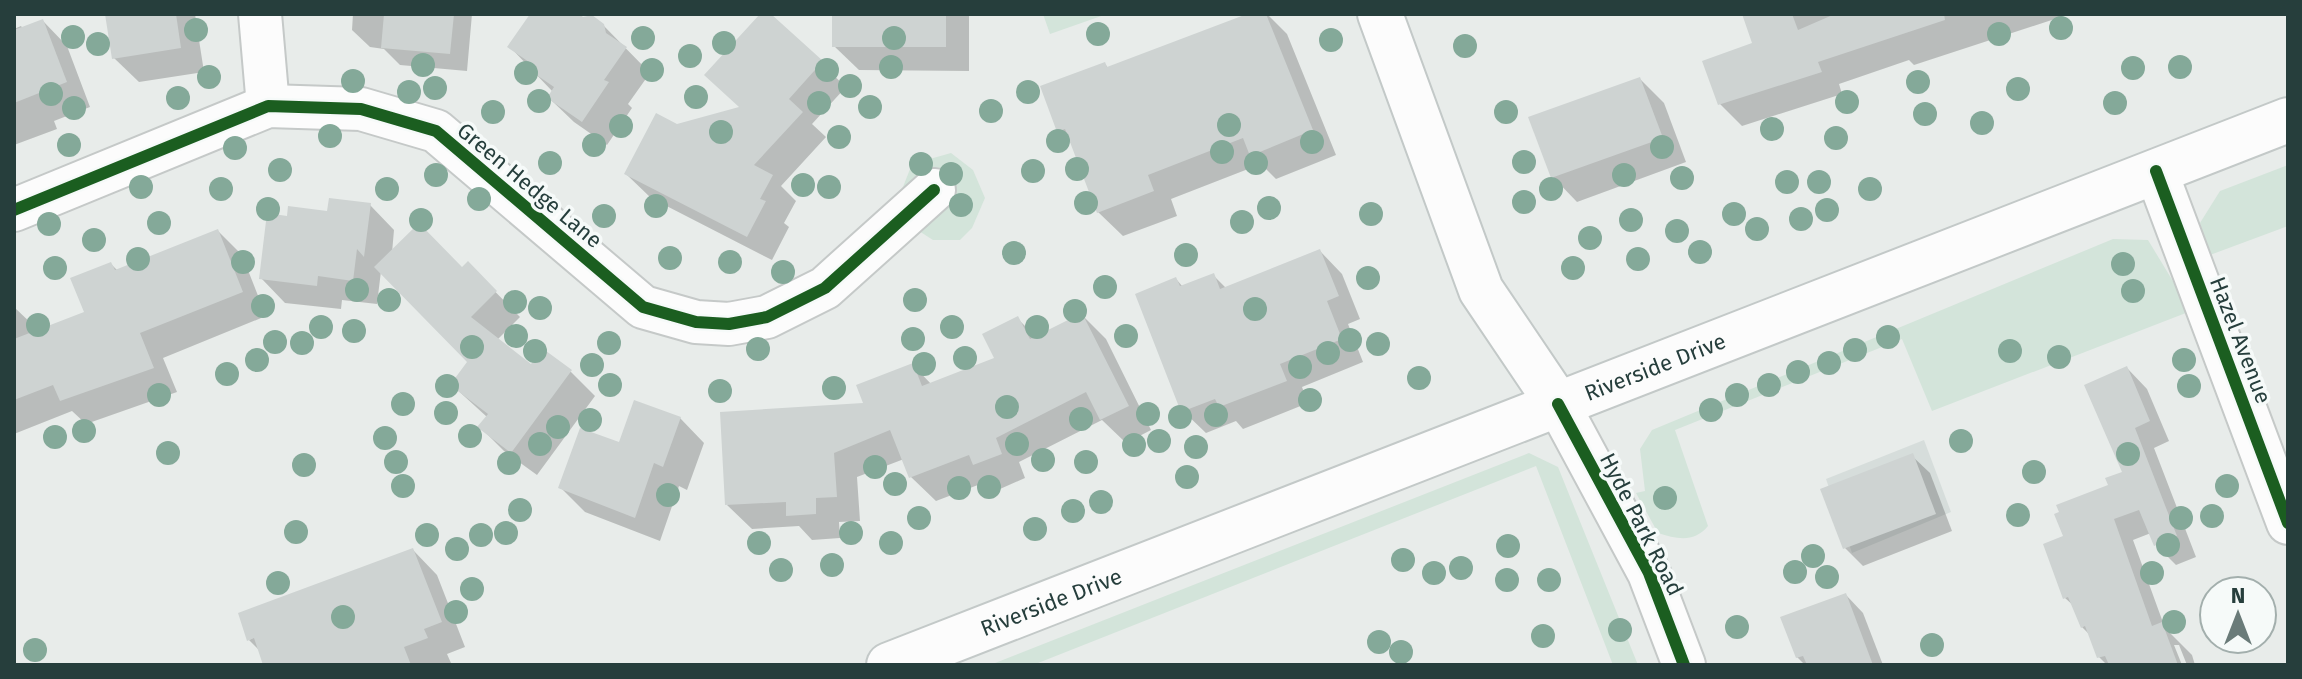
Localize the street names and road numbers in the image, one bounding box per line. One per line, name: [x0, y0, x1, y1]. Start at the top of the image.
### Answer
street label: Green Hedge Lane: [452, 117, 608, 254]
street label: Hazel Avenue: [2204, 273, 2277, 407]
street label: Riverside Drive: [1581, 327, 1730, 407]
street label: Hyde Park Road: [1594, 448, 1689, 600]
street label: Riverside Drive: [977, 563, 1126, 642]

